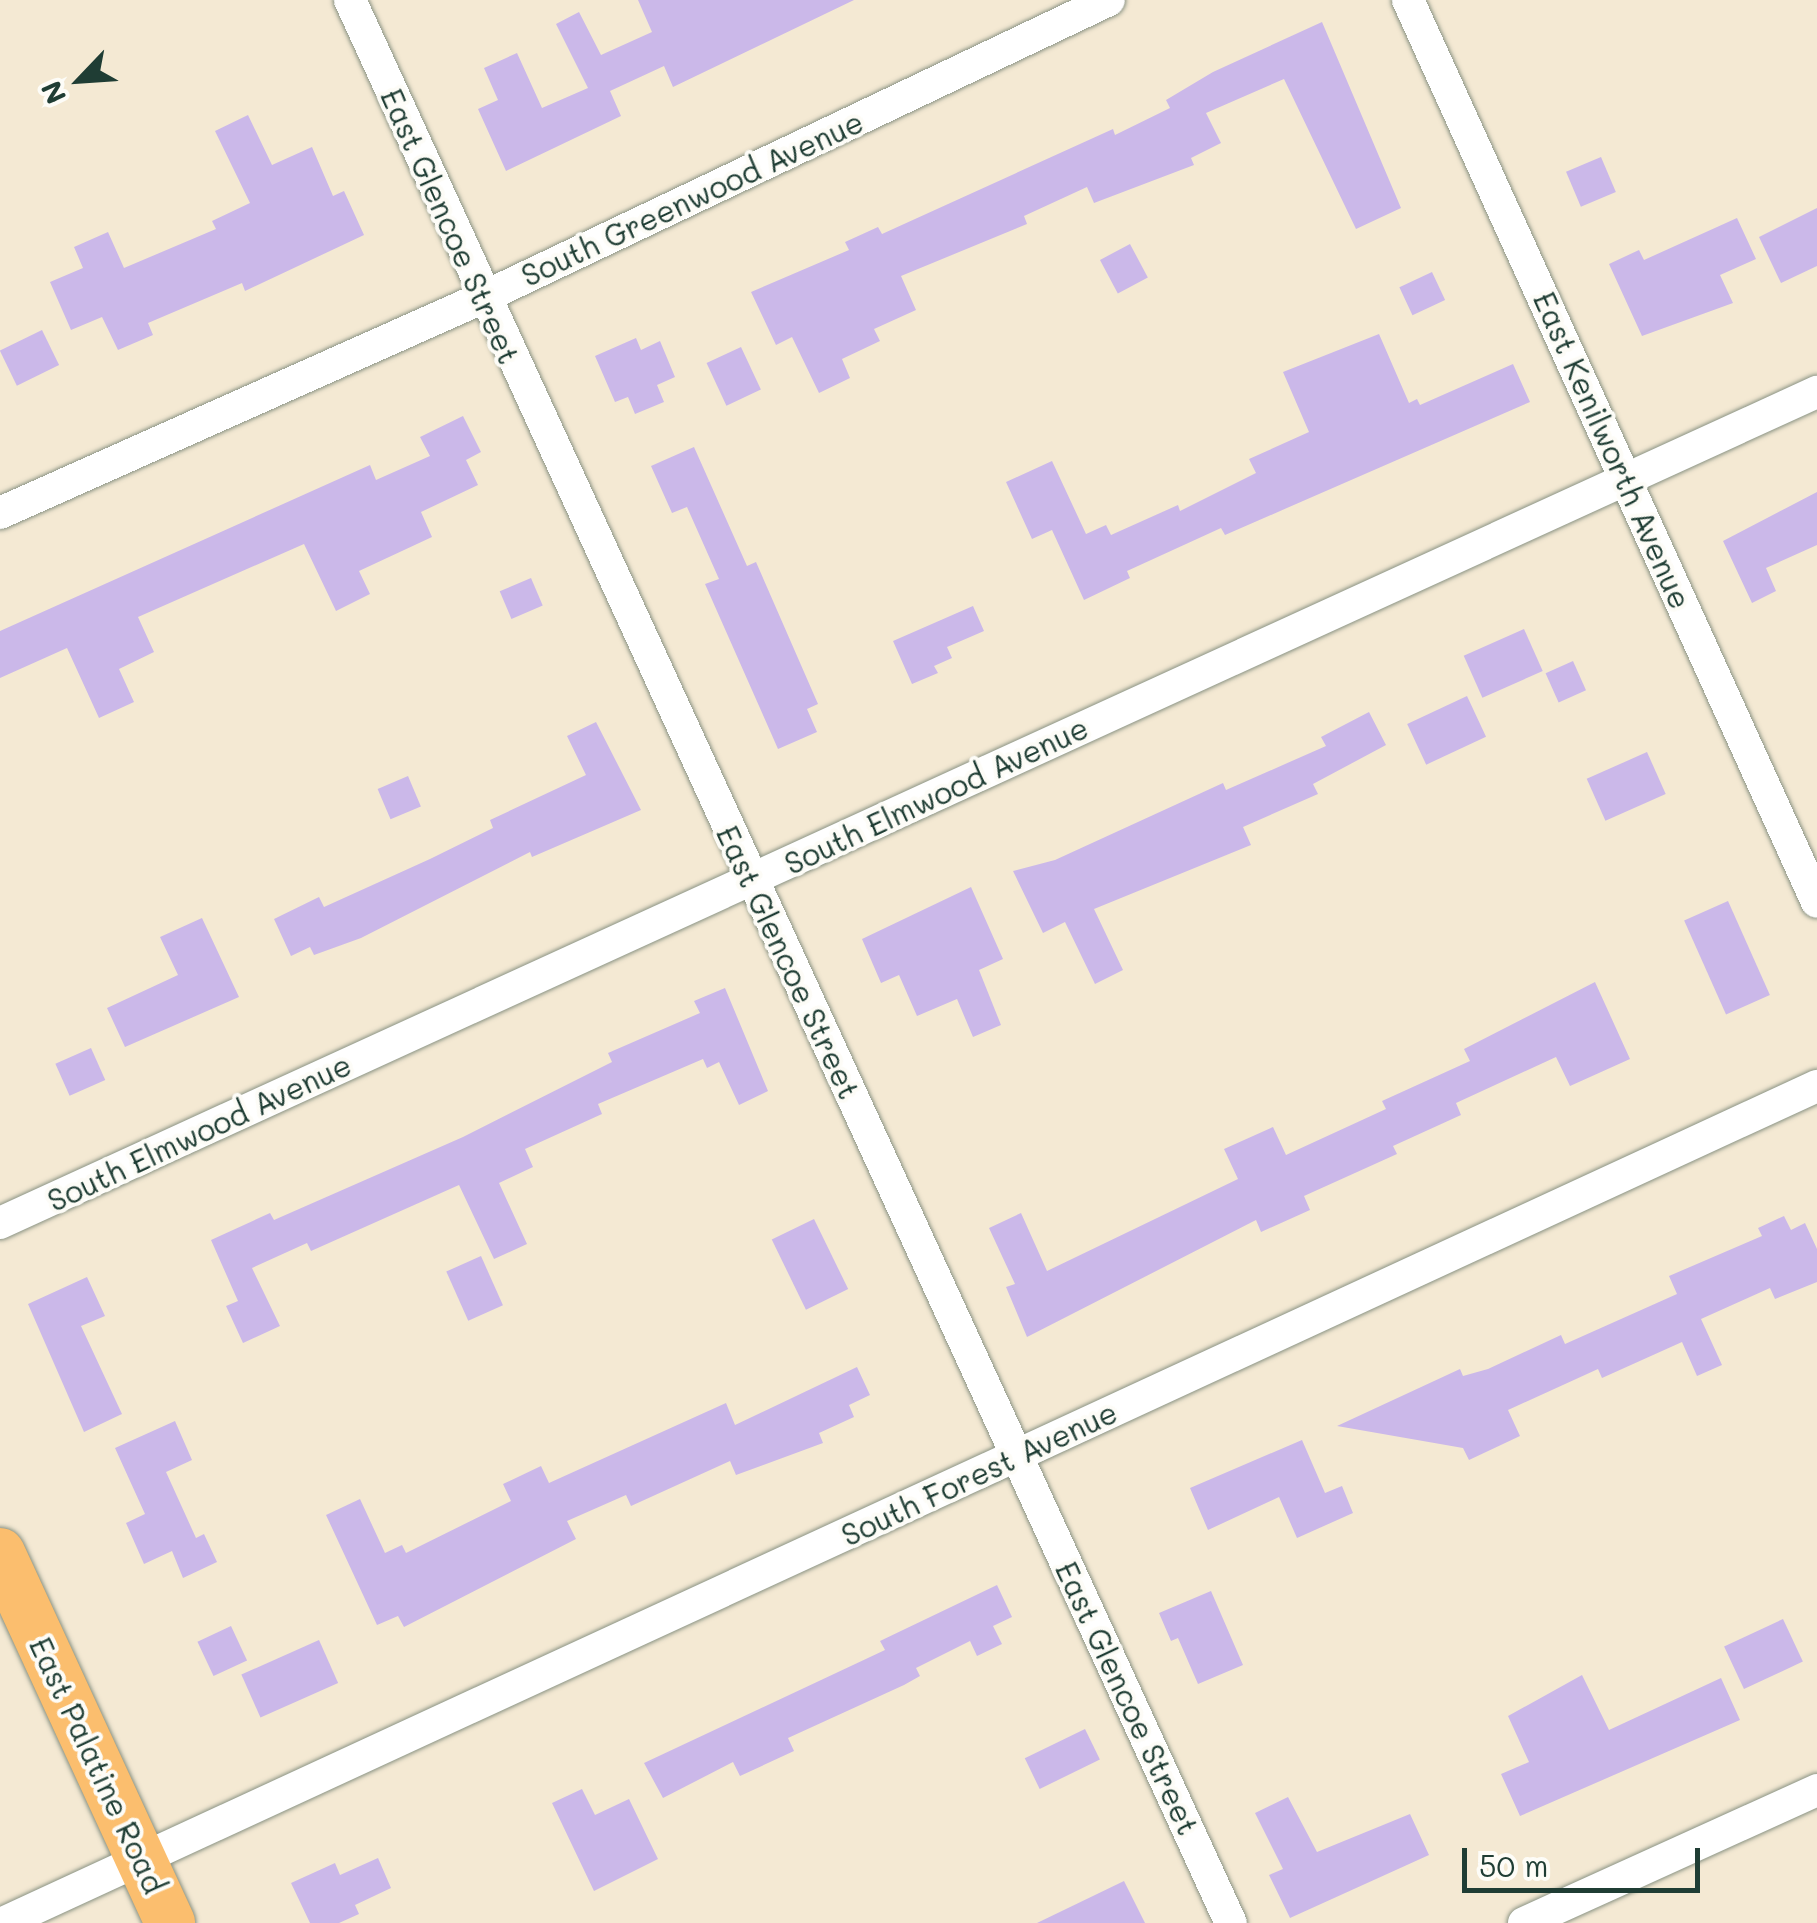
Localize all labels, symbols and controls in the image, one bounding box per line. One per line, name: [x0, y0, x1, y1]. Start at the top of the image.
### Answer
north arrow: [30, 30, 130, 130]
text: N: [32, 75, 74, 110]
street label: East Glencoe Street: [374, 83, 528, 369]
street label: South Greenwood Avenue: [515, 103, 869, 293]
street label: East Kenilworth Avenue: [1527, 286, 1699, 614]
street label: South Elmwood Avenue: [779, 709, 1093, 881]
street label: East Glencoe Street: [710, 820, 868, 1104]
street label: South Elmwood Avenue: [42, 1046, 356, 1218]
street label: South Forest Avenue: [835, 1393, 1123, 1553]
street label: East Glencoe Street: [1049, 1556, 1207, 1840]
street label: East Palatine Road: [23, 1631, 173, 1899]
scale bar: [1467, 1828, 1704, 1890]
text: 50 m: [1479, 1845, 1549, 1885]

